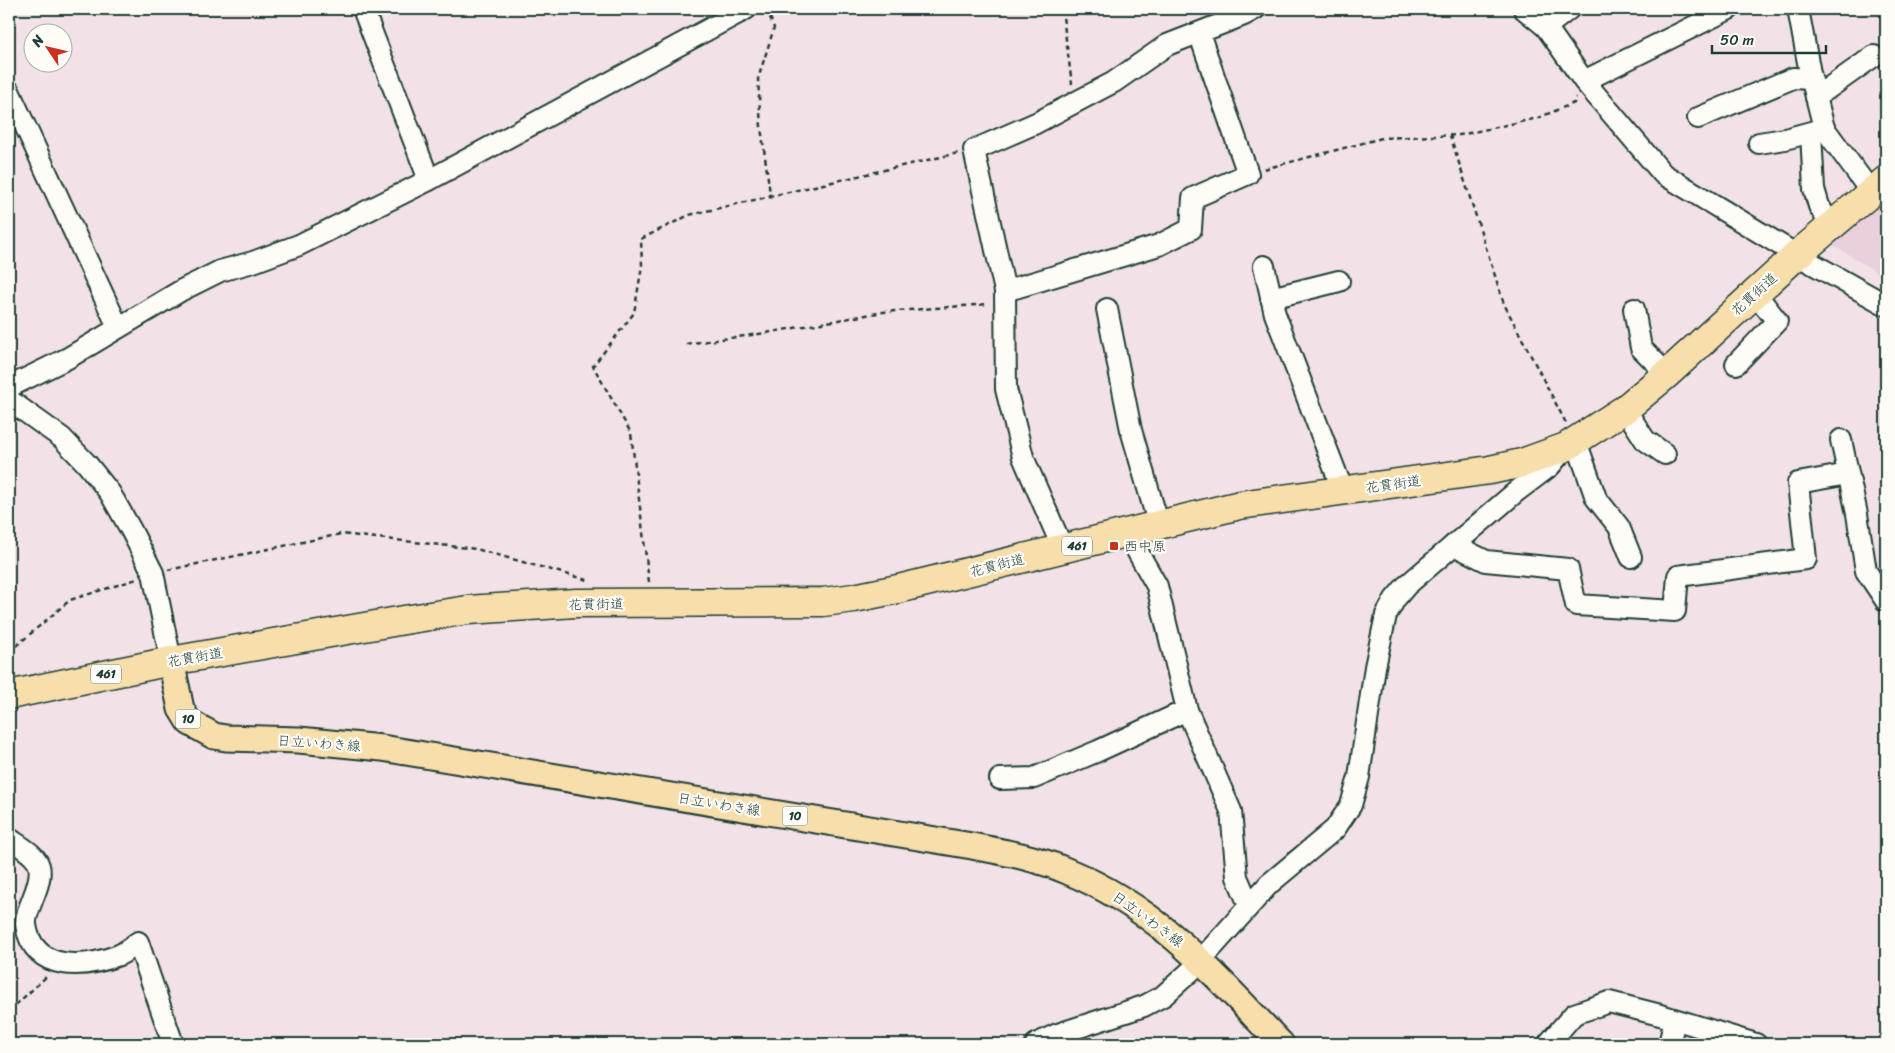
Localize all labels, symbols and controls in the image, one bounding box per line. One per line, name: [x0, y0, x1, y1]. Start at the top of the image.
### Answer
north arrow: [22, 22, 72, 72]
scale bar: [1712, 22, 1826, 54]
text: 50 m: [1720, 27, 1755, 53]
text: N: [24, 29, 51, 53]
street label: 花貫街道: [1725, 266, 1784, 322]
street label: 花貫街道: [1364, 468, 1423, 501]
place label: 西中原: [1124, 534, 1166, 559]
road number: 461: [1062, 536, 1092, 556]
marker: 西中原: [1108, 540, 1120, 552]
street label: 花貫街道: [967, 547, 1027, 584]
street label: 花貫街道: [568, 592, 624, 617]
street label: 花貫街道: [165, 640, 225, 675]
road number: 461: [91, 664, 121, 684]
road number: 10: [176, 710, 200, 729]
street label: 日立いわき線: [276, 728, 362, 759]
street label: 日立いわき線: [675, 786, 762, 823]
road number: 10: [782, 806, 808, 826]
street label: 日立いわき線: [1106, 885, 1189, 954]

